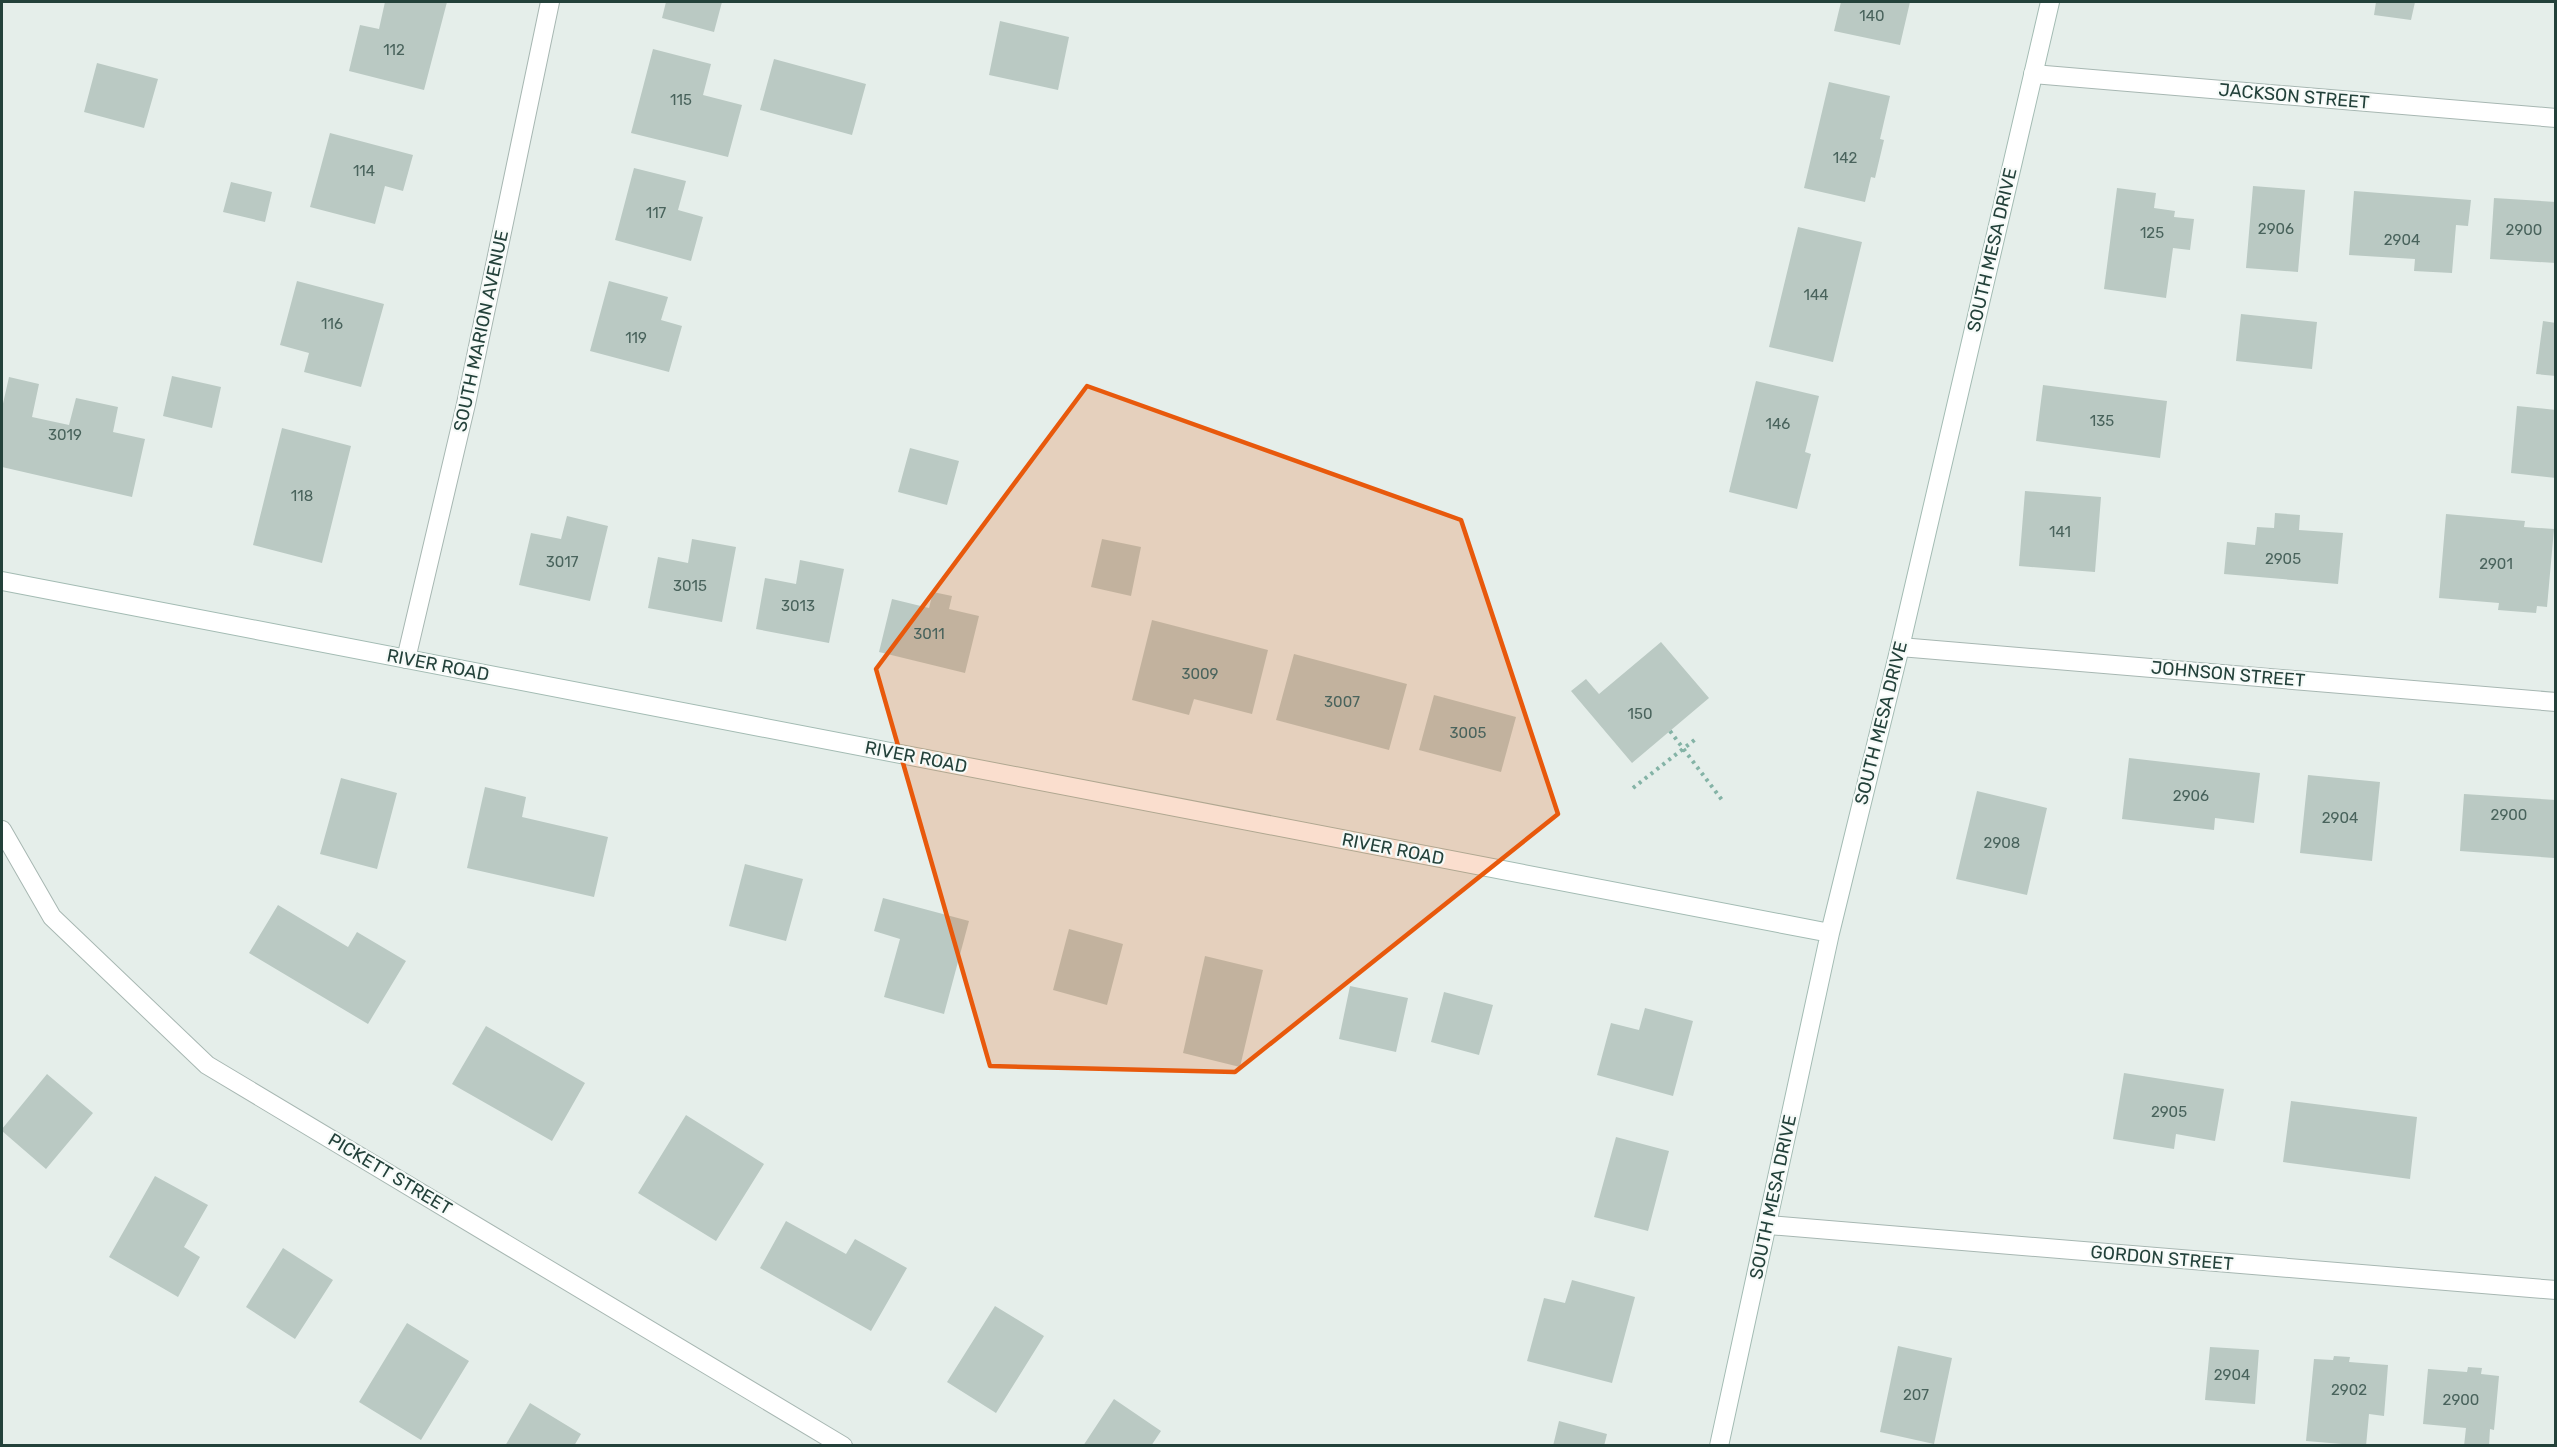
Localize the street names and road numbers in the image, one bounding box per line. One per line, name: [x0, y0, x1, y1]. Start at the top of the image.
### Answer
street label: JACKSON STREET: [2218, 78, 2370, 114]
street label: SOUTH MESA DRIVE: [1962, 166, 2022, 334]
street label: SOUTH MARION AVENUE: [449, 228, 513, 434]
street label: SOUTH MESA DRIVE: [1850, 639, 1912, 807]
street label: RIVER ROAD: [385, 644, 491, 686]
street label: JOHNSON STREET: [2150, 656, 2306, 692]
street label: RIVER ROAD: [863, 736, 969, 778]
street label: RIVER ROAD: [1340, 828, 1446, 870]
street label: SOUTH MESA DRIVE: [1745, 1113, 1801, 1281]
street label: PICKETT STREET: [324, 1128, 456, 1220]
street label: GORDON STREET: [2090, 1241, 2234, 1275]

